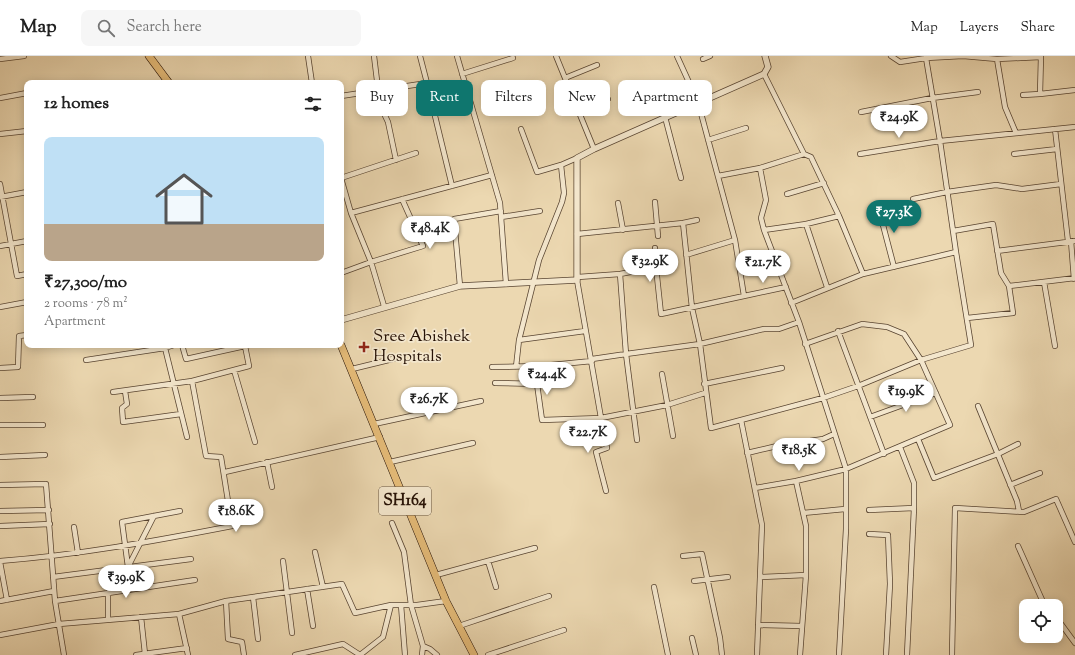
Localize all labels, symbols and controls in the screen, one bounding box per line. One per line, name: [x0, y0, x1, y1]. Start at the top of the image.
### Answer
search box: [81, 10, 361, 46]
text: Map: [20, 14, 57, 41]
icon: search: [95, 17, 117, 39]
text: Search here: [127, 17, 202, 38]
text: Map: [911, 18, 938, 38]
text: Layers: [960, 18, 998, 38]
text: Share: [1020, 18, 1055, 38]
chip: Buy: [356, 80, 408, 116]
chip: Rent: [416, 80, 473, 116]
chip: Filters: [481, 80, 546, 116]
chip: New: [554, 80, 610, 116]
chip: Apartment: [618, 80, 712, 116]
text: 12 homes: [44, 92, 109, 116]
icon: filters: [302, 93, 324, 115]
pin: ₹24.9K: [866, 105, 932, 139]
text: ₹24.9K: [880, 109, 918, 127]
icon: home: [148, 163, 220, 235]
pin: ₹27.3K: [861, 200, 927, 234]
text: ₹27.3K: [875, 204, 913, 222]
pin: ₹48.4K: [397, 216, 463, 250]
text: ₹48.4K: [410, 220, 450, 238]
pin: ₹32.9K: [617, 249, 683, 283]
pin: ₹21.7K: [730, 250, 796, 284]
text: ₹32.9K: [631, 253, 669, 271]
text: ₹21.7K: [744, 254, 782, 272]
text: ₹27,300/mo: [44, 271, 127, 295]
text: 2 rooms · 78 m²: [44, 295, 128, 313]
text: Apartment: [44, 313, 105, 331]
place label: Sree Abishek Hospitals: [373, 325, 470, 369]
marker: Sree Abishek Hospitals: [358, 341, 370, 353]
pin: ₹24.4K: [514, 362, 580, 396]
text: ₹24.4K: [527, 366, 567, 384]
pin: ₹19.9K: [873, 379, 939, 413]
text: ₹19.9K: [888, 383, 924, 401]
pin: ₹26.7K: [396, 387, 462, 421]
text: ₹26.7K: [410, 391, 448, 409]
pin: ₹22.7K: [555, 420, 621, 454]
text: ₹22.7K: [569, 424, 607, 442]
pin: ₹18.5K: [766, 438, 832, 472]
text: ₹18.5K: [781, 442, 817, 460]
road number: SH164: [379, 487, 431, 515]
pin: ₹18.6K: [203, 499, 269, 533]
text: ₹18.6K: [217, 503, 255, 521]
pin: ₹39.9K: [93, 565, 159, 599]
text: ₹39.9K: [107, 569, 145, 587]
map controls: [1019, 599, 1063, 643]
button: locate: [1019, 599, 1063, 643]

